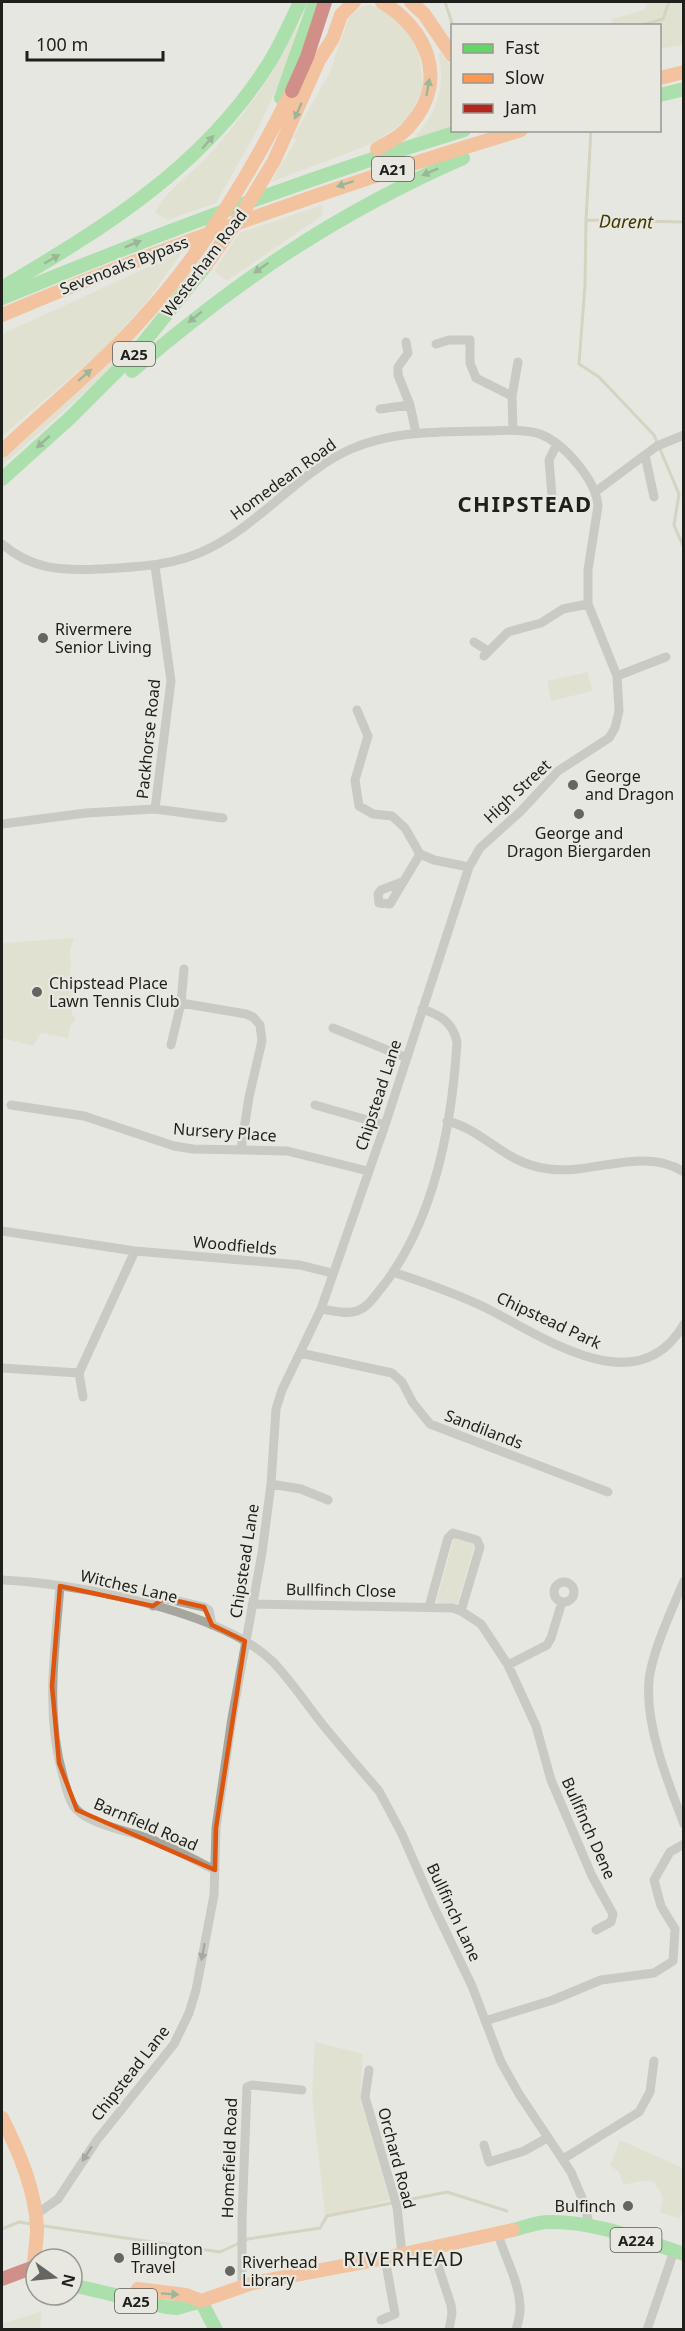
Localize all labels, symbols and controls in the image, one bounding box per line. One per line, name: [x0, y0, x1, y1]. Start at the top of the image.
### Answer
scale bar: [27, 24, 164, 62]
legend: [451, 24, 661, 132]
text: 100 m: [36, 32, 88, 56]
text: Fast: [505, 35, 540, 59]
text: Slow: [505, 65, 544, 89]
one-way arrow: [424, 78, 433, 97]
text: Jam: [503, 95, 537, 119]
one-way arrow: [293, 103, 303, 121]
one-way arrow: [201, 135, 214, 150]
road number: A21: [372, 157, 414, 181]
one-way arrow: [421, 168, 439, 177]
one-way arrow: [336, 180, 354, 189]
street label: Westerham Road: [156, 205, 252, 321]
water label: Darent: [599, 209, 654, 233]
street label: Sevenoaks Bypass: [56, 230, 192, 300]
one-way arrow: [125, 239, 143, 249]
one-way arrow: [44, 253, 60, 264]
one-way arrow: [253, 262, 269, 274]
one-way arrow: [187, 310, 203, 323]
road number: A25: [113, 342, 155, 366]
one-way arrow: [77, 369, 92, 382]
street label: Homedean Road: [226, 433, 340, 525]
one-way arrow: [36, 435, 51, 448]
district label: CHIPSTEAD: [457, 488, 593, 518]
place label: Rivermere Senior Living: [55, 618, 152, 658]
marker: Rivermere Senior Living: [36, 631, 50, 645]
street label: Packhorse Road: [131, 678, 165, 800]
street label: High Street: [479, 754, 556, 828]
place label: George and Dragon: [585, 765, 674, 805]
marker: George and Dragon: [566, 778, 580, 792]
marker: George and Dragon Biergarden: [572, 807, 586, 821]
place label: George and Dragon Biergarden: [507, 822, 651, 862]
place label: Chipstead Place Lawn Tennis Club: [49, 972, 179, 1012]
marker: Chipstead Place Lawn Tennis Club: [30, 985, 44, 999]
street label: Chipstead Lane: [350, 1037, 406, 1153]
street label: Nursery Place: [172, 1117, 278, 1147]
street label: Woodfields: [192, 1230, 278, 1260]
street label: Chipstead Park: [493, 1286, 605, 1354]
street label: Sandilands: [442, 1404, 526, 1454]
street label: Chipstead Lane: [224, 1502, 264, 1620]
street label: Witches Lane: [78, 1564, 180, 1608]
street label: Bullfinch Close: [286, 1578, 396, 1602]
street label: Bullfinch Dene: [557, 1774, 621, 1882]
street label: Barnfield Road: [91, 1792, 201, 1856]
street label: Bullfinch Lane: [422, 1859, 486, 1965]
one-way arrow: [198, 1943, 207, 1962]
street label: Chipstead Lane: [86, 2021, 174, 2125]
street label: Homefield Road: [216, 2097, 242, 2219]
street label: Orchard Road: [373, 2105, 421, 2211]
one-way arrow: [82, 2146, 93, 2162]
place label: Bulfinch: [554, 2195, 616, 2217]
marker: Bulfinch: [621, 2199, 635, 2213]
road number: A224: [610, 2228, 662, 2252]
place label: Billington Travel: [131, 2238, 203, 2278]
district label: RIVERHEAD: [343, 2245, 465, 2272]
north arrow: [24, 2247, 84, 2307]
marker: Billington Travel: [112, 2251, 126, 2265]
place label: Riverhead Library: [242, 2251, 318, 2291]
marker: Riverhead Library: [223, 2264, 237, 2278]
text: N: [56, 2272, 81, 2290]
road number: A25: [115, 2289, 157, 2313]
one-way arrow: [161, 2289, 180, 2299]

